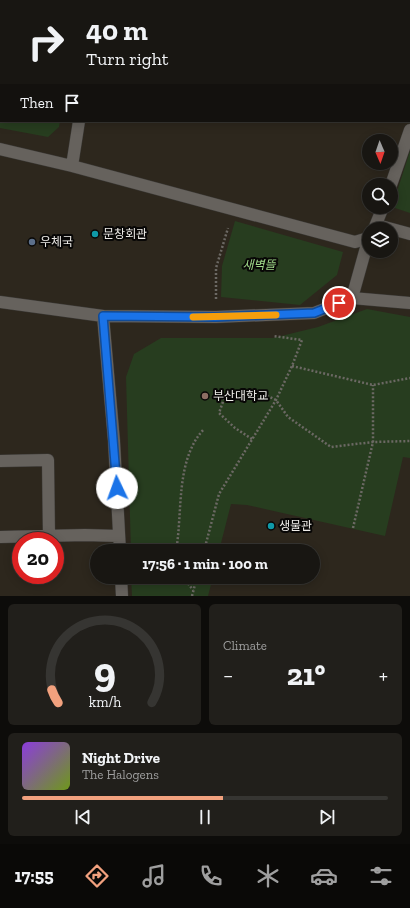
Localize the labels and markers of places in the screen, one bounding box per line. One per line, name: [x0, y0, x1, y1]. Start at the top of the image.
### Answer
place label: 문창회관: [103, 227, 147, 241]
marker: 문창회관: [90, 229, 100, 239]
place label: 우체국: [40, 235, 73, 249]
marker: 우체국: [27, 237, 37, 247]
pin: [322, 286, 356, 320]
place label: 부산대학교: [213, 389, 268, 403]
marker: 부산대학교: [200, 391, 210, 401]
place label: 생물관: [279, 519, 312, 533]
marker: 생물관: [266, 521, 276, 531]

